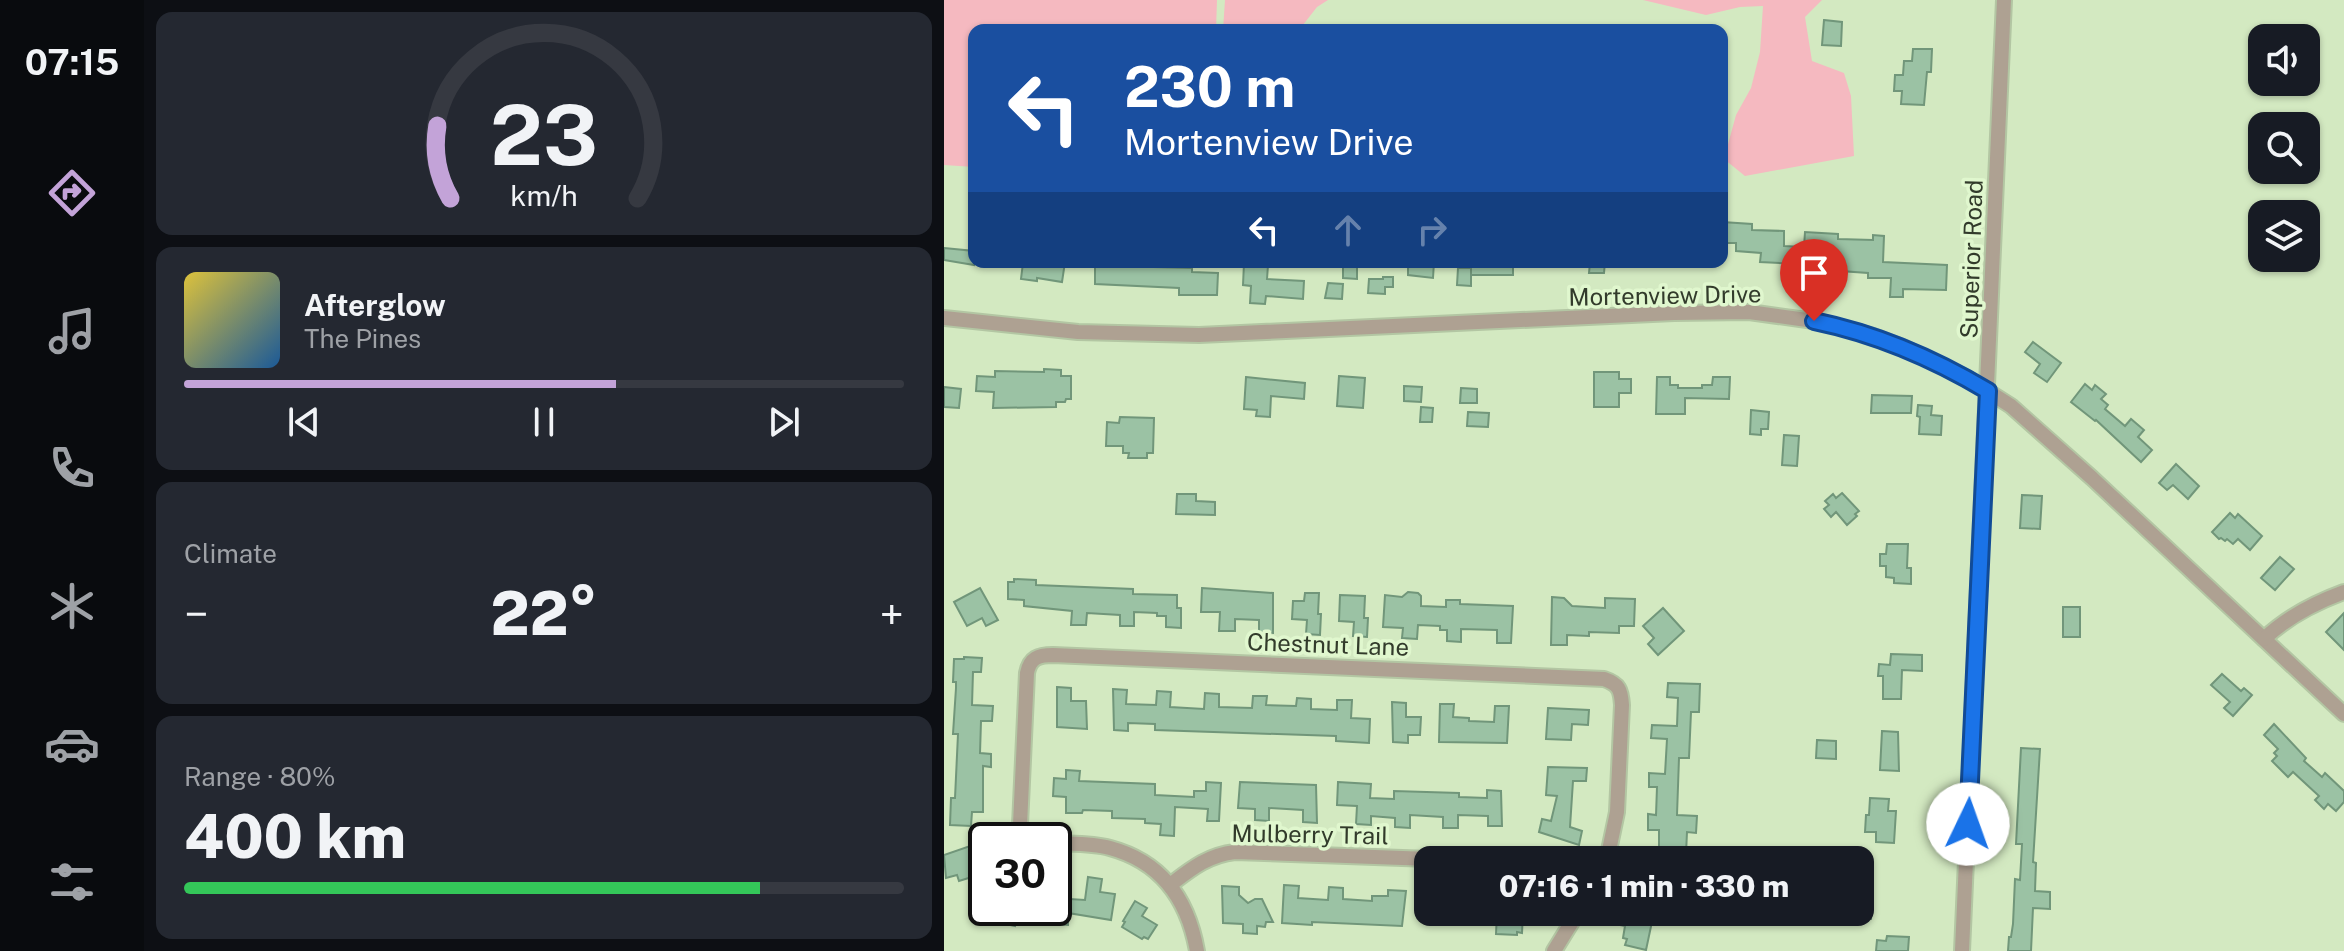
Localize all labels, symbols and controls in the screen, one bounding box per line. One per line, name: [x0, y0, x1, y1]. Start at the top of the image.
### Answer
map controls: [2248, 24, 2320, 272]
button: sound: [2248, 24, 2320, 96]
text: 07:15: [25, 41, 119, 83]
text: 230 m: [1124, 54, 1296, 120]
icon: left: [992, 56, 1096, 160]
text: 23: [490, 86, 598, 184]
button: search: [2248, 112, 2320, 184]
text: Mortenview Drive: [1124, 121, 1414, 163]
icon: directions: [44, 165, 100, 221]
street label: Superior Road: [1954, 179, 1988, 339]
text: km/h: [510, 180, 578, 213]
button: layers: [2248, 200, 2320, 272]
icon: left: [1242, 208, 1286, 252]
icon: ahead: [1326, 208, 1370, 252]
icon: right: [1410, 208, 1454, 252]
pin: [1780, 239, 1848, 321]
icon: arrive: [1792, 251, 1836, 295]
street label: Mortenview Drive: [1568, 279, 1762, 311]
text: Afterglow: [304, 287, 446, 323]
icon: music: [44, 303, 100, 359]
text: The Pines: [304, 323, 421, 354]
icon: previous: [282, 400, 326, 444]
icon: pause: [522, 400, 566, 444]
icon: next: [762, 400, 806, 444]
icon: phone: [44, 440, 100, 496]
text: Climate: [184, 538, 277, 569]
icon: climate: [44, 578, 100, 634]
text: 22°: [490, 578, 598, 649]
text: −: [184, 588, 208, 640]
text: +: [880, 588, 904, 640]
street label: Chestnut Lane: [1246, 627, 1410, 661]
icon: car: [44, 716, 100, 772]
text: Range · 80%: [184, 761, 336, 792]
position arrow: [1926, 782, 2010, 866]
text: 400 km: [184, 801, 406, 872]
street label: Mulberry Trail: [1231, 819, 1389, 849]
speed limit sign: 30: [968, 822, 1072, 926]
icon: filters: [44, 854, 100, 910]
text: 07:16 · 1 min · 330 m: [1499, 868, 1789, 904]

